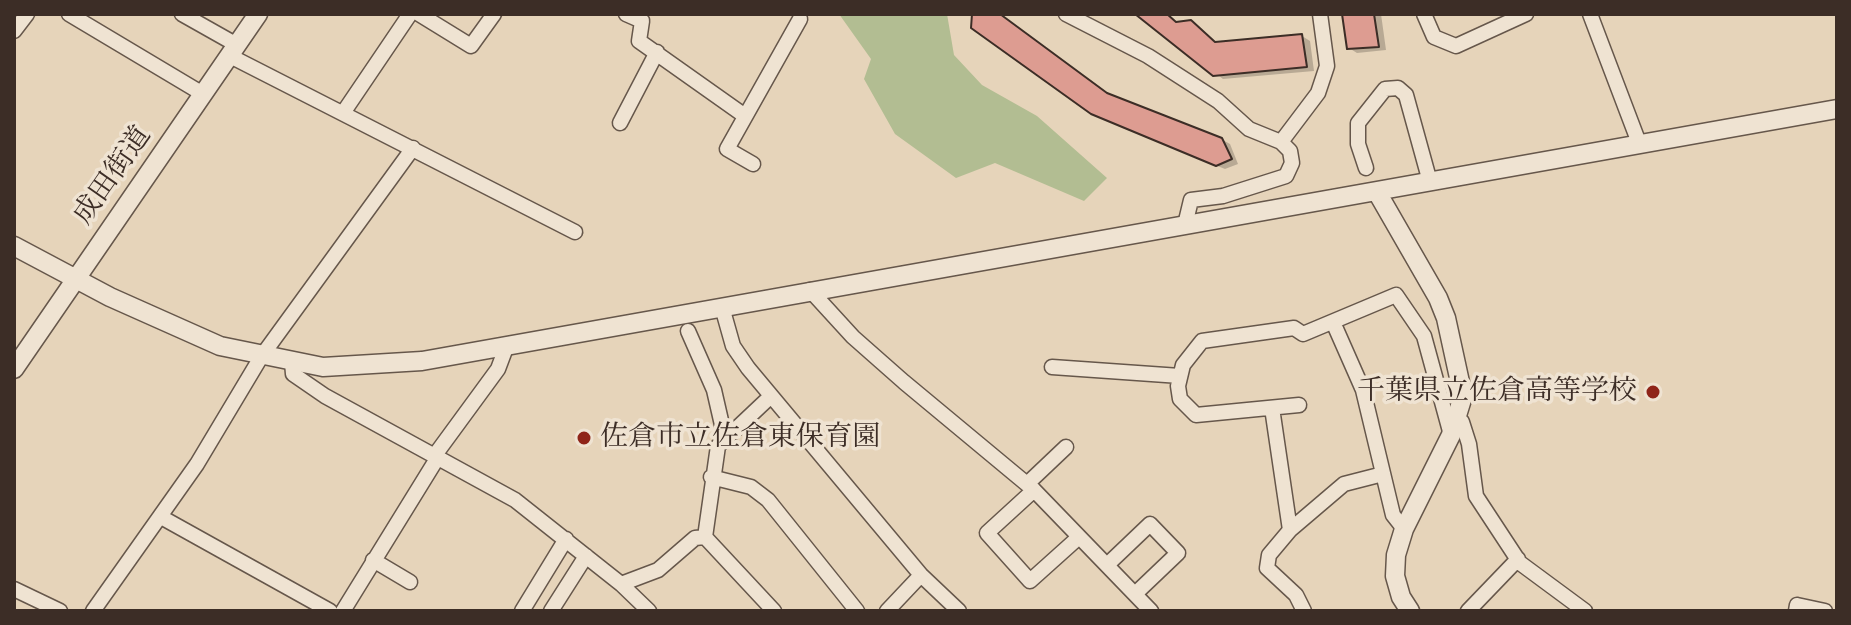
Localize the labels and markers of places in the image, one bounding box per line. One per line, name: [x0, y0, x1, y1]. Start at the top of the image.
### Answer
place label: 千葉県立佐倉高等学校: [1357, 375, 1637, 409]
marker: 千葉県立佐倉高等学校: [1644, 383, 1662, 401]
place label: 佐倉市立佐倉東保育園: [600, 421, 880, 455]
marker: 佐倉市立佐倉東保育園: [575, 429, 593, 447]

